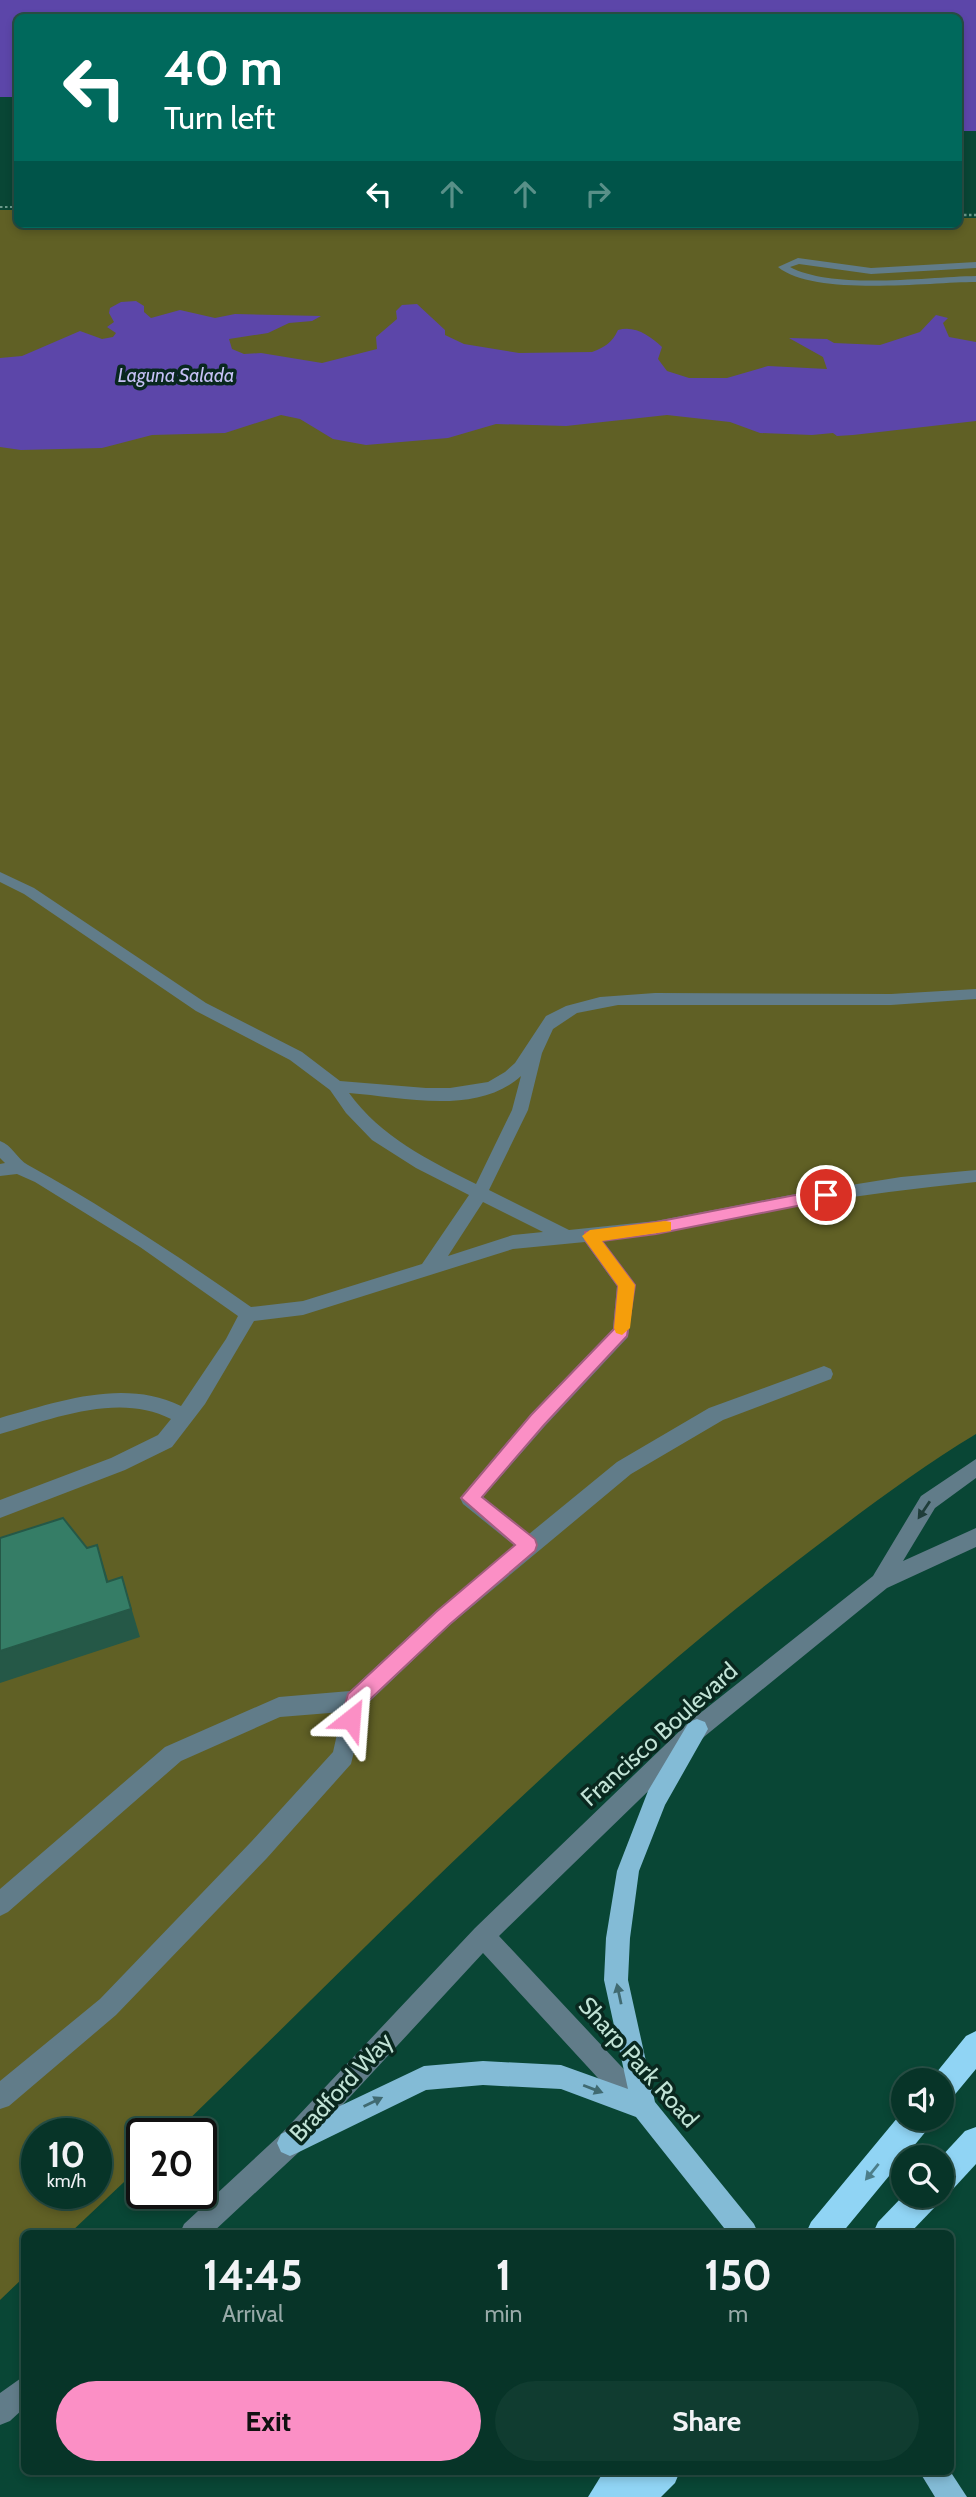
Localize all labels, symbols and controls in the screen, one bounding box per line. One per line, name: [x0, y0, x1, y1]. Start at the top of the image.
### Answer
text: 40 m: [164, 38, 283, 97]
icon: left: [49, 42, 140, 133]
text: Turn left: [164, 98, 275, 137]
icon: left: [360, 175, 398, 213]
icon: ahead: [433, 175, 471, 213]
icon: ahead: [506, 175, 544, 213]
icon: right: [579, 175, 617, 213]
water label: Laguna Salada: [118, 364, 234, 387]
pin: [796, 1165, 856, 1225]
icon: arrive: [807, 1176, 845, 1214]
one-way arrow: [917, 1501, 931, 1519]
street label: Francisco Boulevard: [575, 1656, 743, 1812]
position arrow: [314, 1682, 388, 1756]
one-way arrow: [613, 1983, 624, 2005]
street label: Sharp Park Road: [573, 1991, 705, 2133]
street label: Bradford Way: [283, 2027, 399, 2147]
map controls: [891, 2068, 954, 2208]
button: sound: [891, 2068, 954, 2131]
one-way arrow: [582, 2084, 603, 2095]
one-way arrow: [363, 2097, 384, 2108]
speed limit sign: 20: [126, 2118, 217, 2209]
text: 10: [48, 2133, 85, 2176]
button: search: [891, 2145, 954, 2208]
one-way arrow: [865, 2163, 880, 2180]
text: km/h: [47, 2170, 86, 2192]
text: 14:45: [203, 2249, 303, 2301]
text: 1: [496, 2249, 511, 2301]
text: 150: [704, 2249, 772, 2301]
text: Arrival: [222, 2300, 283, 2328]
text: min: [484, 2300, 522, 2328]
text: m: [728, 2300, 748, 2328]
button: Exit: [56, 2381, 481, 2461]
button: Share: [495, 2381, 919, 2461]

